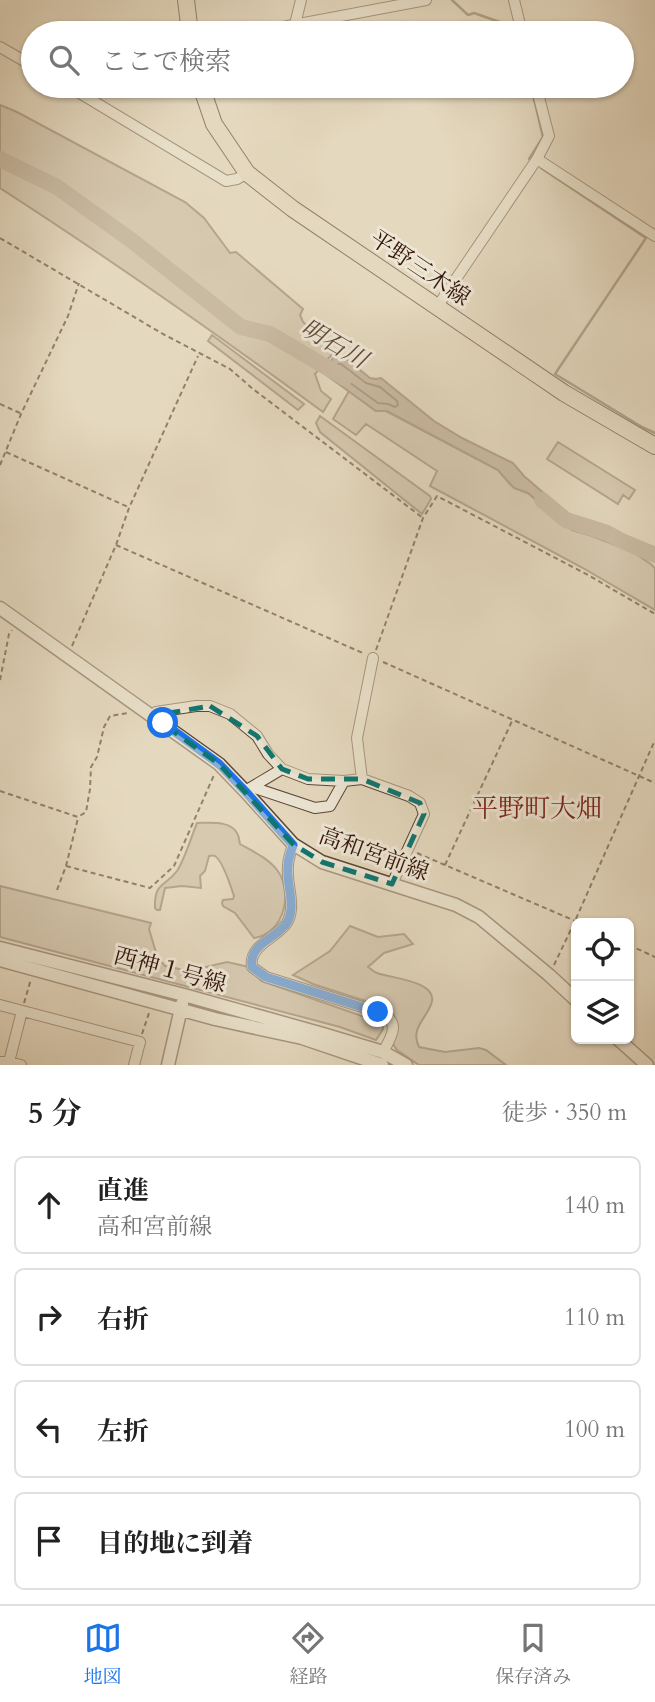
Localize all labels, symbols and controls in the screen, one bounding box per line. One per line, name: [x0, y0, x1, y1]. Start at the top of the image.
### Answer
search box: [21, 21, 634, 98]
icon: search: [45, 41, 83, 79]
text: ここで検索: [101, 44, 231, 79]
street label: 平野三木線: [364, 223, 476, 313]
water label: 明石川: [295, 312, 376, 378]
route start: [147, 707, 178, 738]
district label: 平野町大畑: [472, 791, 602, 826]
street label: 高和宮前線: [315, 820, 433, 888]
map controls: [571, 918, 634, 1044]
button: locate: [571, 918, 634, 981]
street label: 西神１号線: [110, 940, 230, 1000]
button: layers: [571, 981, 634, 1044]
route end: [362, 996, 393, 1027]
text: 5 分: [28, 1093, 81, 1134]
text: 徒歩 · 350 m: [502, 1097, 627, 1128]
text: 直進: [97, 1173, 149, 1208]
icon: ahead: [30, 1186, 68, 1224]
text: 140 m: [564, 1190, 625, 1221]
text: 高和宮前線: [97, 1211, 212, 1242]
icon: right: [30, 1298, 68, 1336]
text: 右折: [97, 1302, 149, 1337]
text: 110 m: [564, 1302, 625, 1333]
icon: left: [30, 1410, 68, 1448]
text: 左折: [97, 1414, 149, 1449]
text: 100 m: [564, 1414, 625, 1445]
icon: arrive: [30, 1522, 68, 1560]
text: 目的地に到着: [97, 1526, 253, 1561]
tab: 地図: [84, 1619, 122, 1690]
tab: 経路: [289, 1619, 327, 1690]
tab: 保存済み: [495, 1619, 571, 1690]

